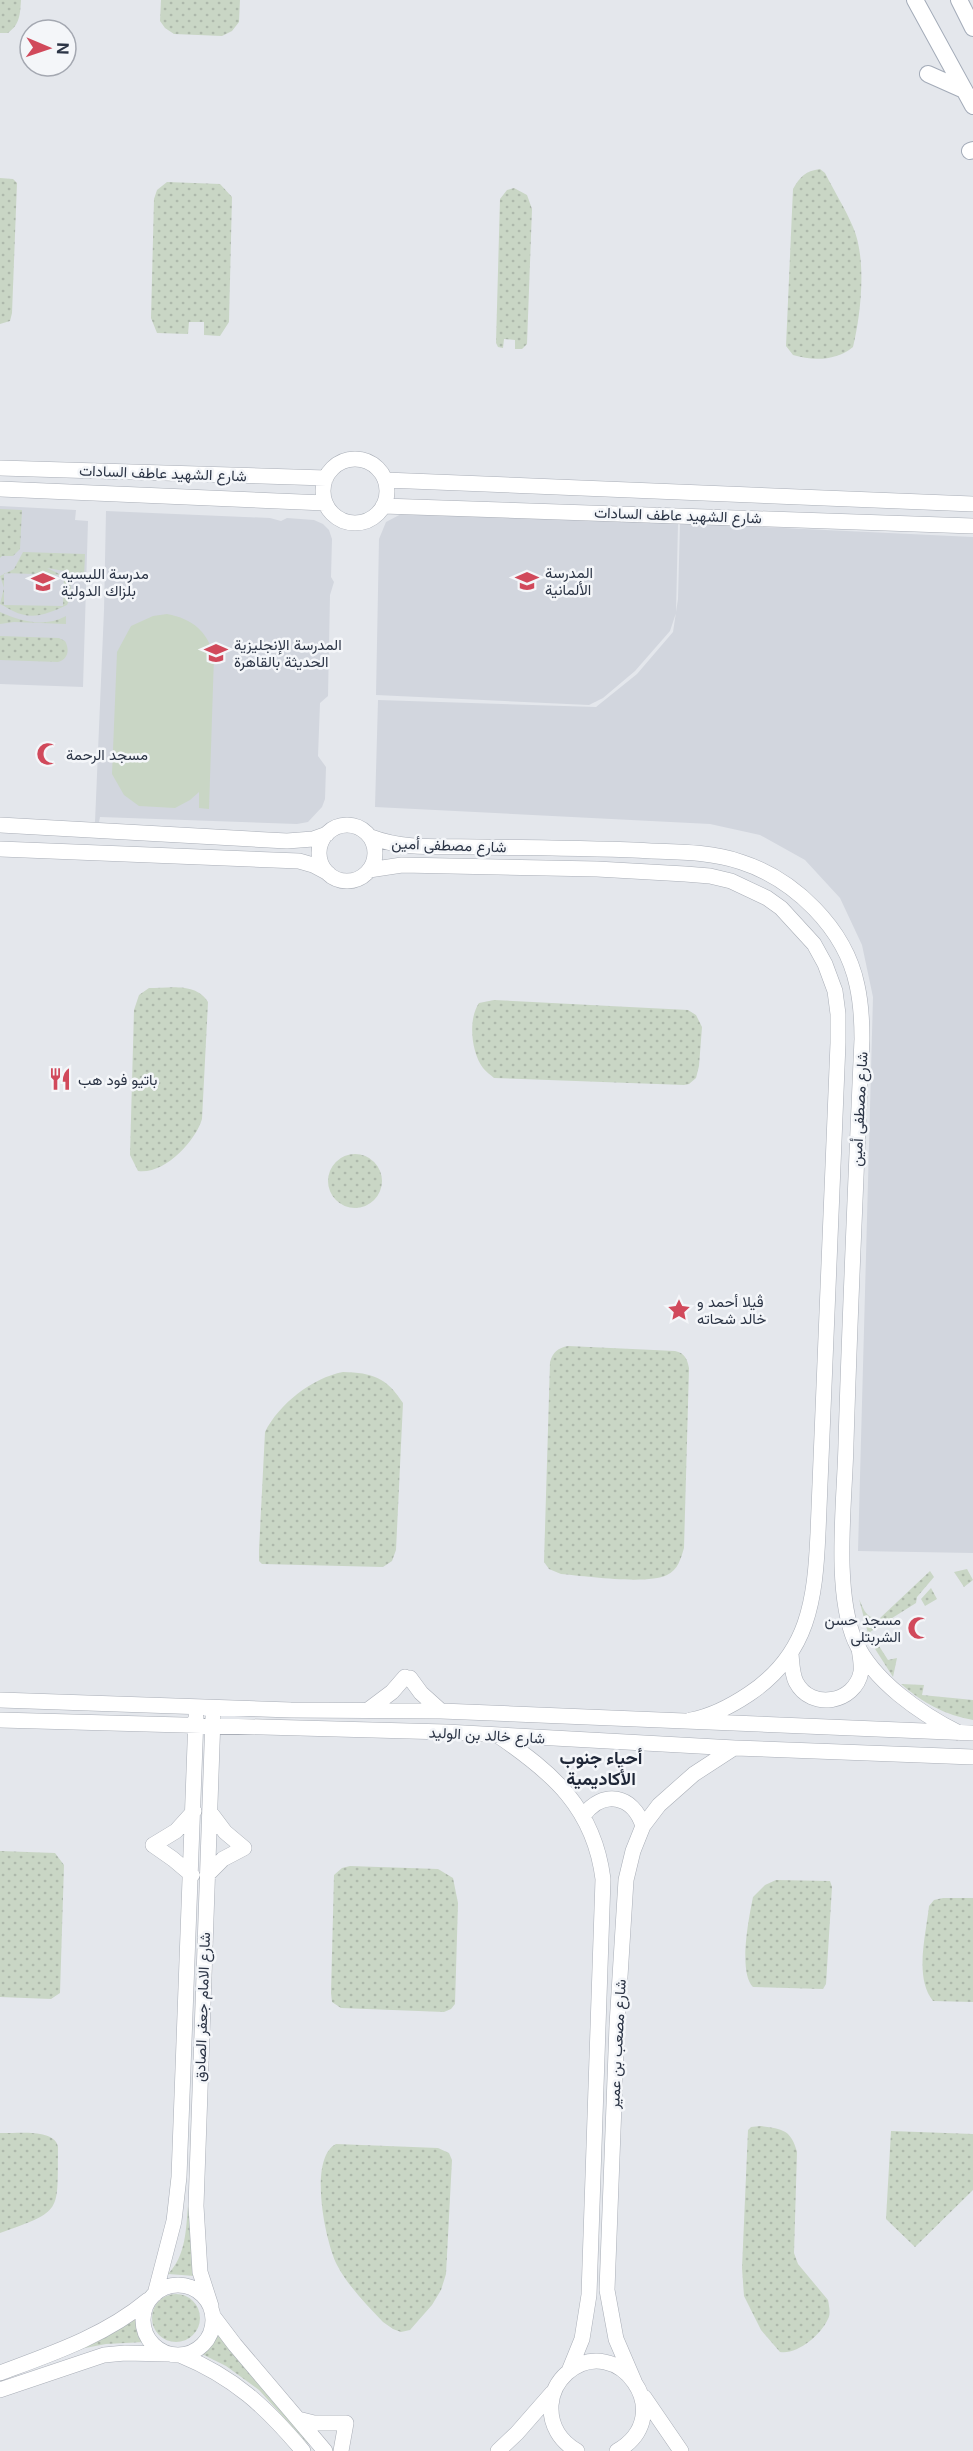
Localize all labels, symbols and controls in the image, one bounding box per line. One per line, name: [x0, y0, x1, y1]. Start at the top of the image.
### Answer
north arrow: [18, 18, 78, 78]
text: N: [53, 42, 73, 55]
street label: شارع الشهيد عاطف السادات: [79, 461, 247, 487]
street label: شارع الشهيد عاطف السادات: [594, 503, 762, 529]
place label: المدرسة الألمانية: [545, 563, 593, 599]
place label: مدرسة الليسيه بلزاك الدولية: [61, 564, 149, 600]
school or university icon: المدرسة الألمانية: [514, 568, 540, 594]
school or university icon: مدرسة الليسيه بلزاك الدولية: [30, 569, 56, 595]
place label: المدرسة الإنجليزية الحديثة بالقاهرة: [234, 635, 342, 671]
school or university icon: المدرسة الإنجليزية الحديثة بالقاهرة: [203, 640, 229, 666]
mosque icon: مسجد الرحمة: [35, 741, 61, 767]
place label: مسجد الرحمة: [66, 745, 148, 764]
street label: شارع مصطفى أمين: [391, 833, 507, 859]
street label: شارع مصطفى أمين: [847, 1051, 874, 1167]
restaurant icon: باتيو فود هب: [47, 1066, 73, 1092]
place label: باتيو فود هب: [78, 1070, 157, 1089]
place label: ڤيلا أحمد و خالد شحاته: [697, 1292, 766, 1328]
place icon: ڤيلا أحمد و خالد شحاته: [666, 1297, 692, 1323]
place label: مسجد حسن الشربتلى: [824, 1610, 901, 1647]
mosque icon: مسجد حسن الشربتلى: [906, 1615, 932, 1641]
street label: شارع خالد بن الوليد: [428, 1722, 546, 1750]
district label: أحياء جنوب الأكاديمية: [560, 1747, 643, 1790]
street label: شارع الامام جعفر الصادق: [190, 1932, 216, 2082]
street label: شارع مصعب بن عمير: [604, 1979, 632, 2110]

